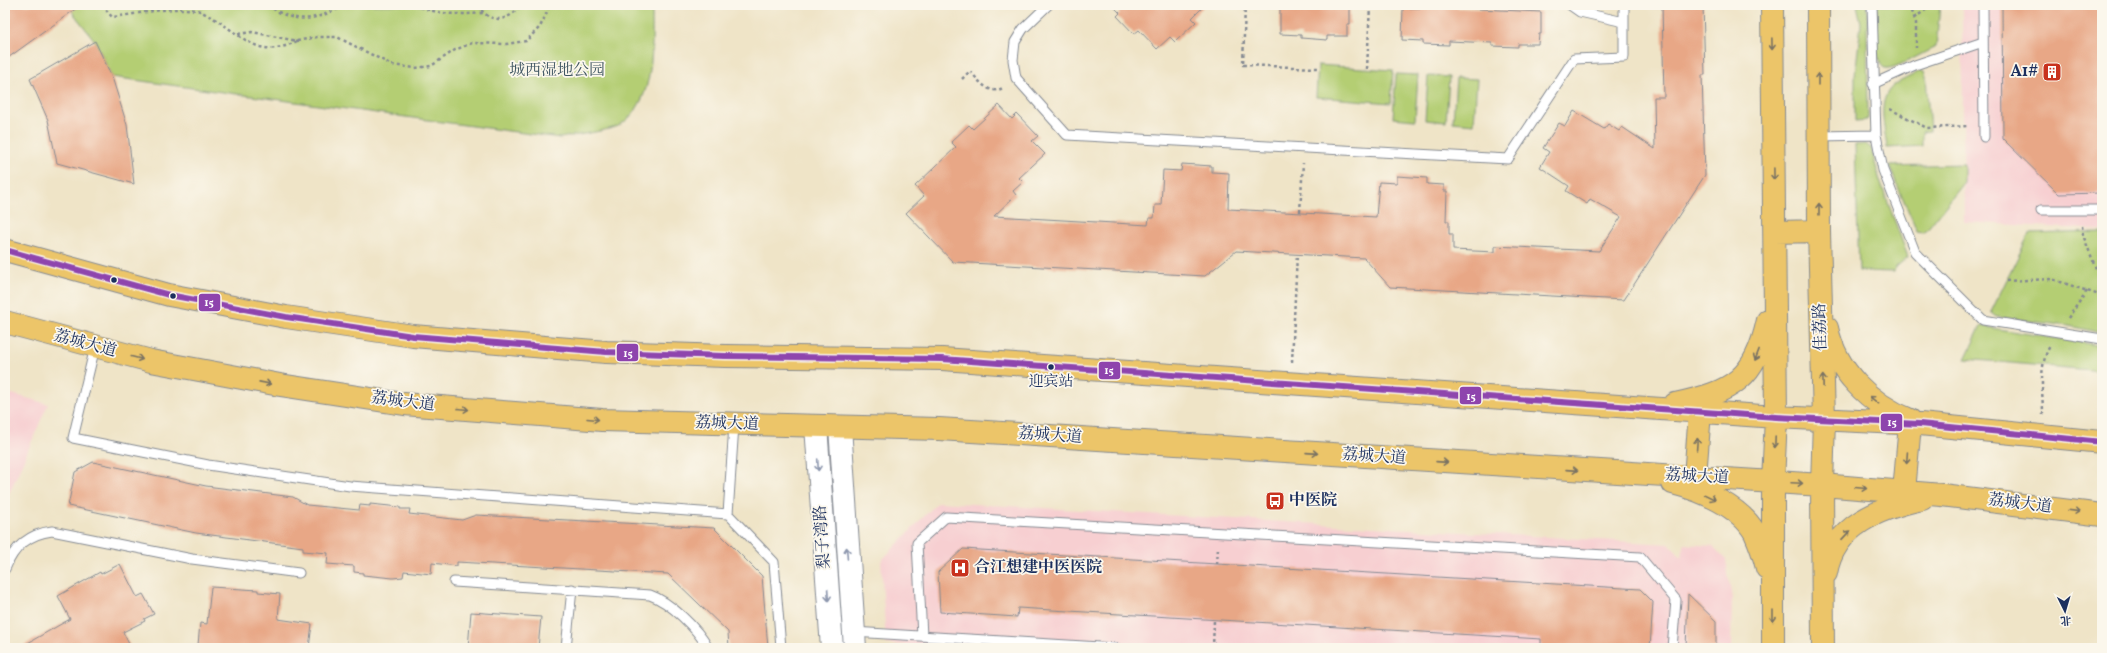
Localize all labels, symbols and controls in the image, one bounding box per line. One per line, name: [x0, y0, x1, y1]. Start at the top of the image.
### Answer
one-way arrow: [1768, 37, 1776, 50]
park label: 城西湿地公园: [509, 60, 605, 82]
place label: A1#: [2010, 61, 2038, 83]
building icon: A1#: [2041, 61, 2063, 83]
one-way arrow: [1814, 73, 1822, 86]
one-way arrow: [1770, 167, 1778, 180]
one-way arrow: [1815, 203, 1823, 216]
unlabelled marker: [109, 275, 119, 285]
unlabelled marker: [168, 291, 178, 301]
line badge: 15: [198, 293, 221, 312]
text: 15: [204, 296, 214, 311]
street label: 佳荔路: [1809, 303, 1833, 351]
street label: 荔城大道: [51, 325, 119, 363]
line badge: 15: [616, 343, 639, 362]
text: 15: [623, 347, 633, 362]
one-way arrow: [1753, 349, 1761, 361]
one-way arrow: [131, 354, 144, 362]
line badge: 15: [1098, 361, 1121, 380]
marker: 迎宾站: [1046, 362, 1056, 372]
text: 15: [1104, 364, 1114, 379]
place label: 迎宾站: [1028, 372, 1074, 393]
one-way arrow: [1819, 375, 1827, 388]
one-way arrow: [258, 379, 271, 387]
line badge: 15: [1459, 386, 1482, 405]
street label: 荔城大道: [370, 387, 436, 417]
text: 15: [1466, 390, 1476, 405]
one-way arrow: [1868, 396, 1879, 405]
one-way arrow: [456, 405, 469, 412]
street label: 荔城大道: [695, 412, 759, 436]
line badge: 15: [1880, 413, 1903, 432]
one-way arrow: [586, 416, 599, 423]
text: 15: [1887, 416, 1897, 431]
street label: 荔城大道: [1017, 423, 1083, 449]
one-way arrow: [1771, 435, 1778, 448]
one-way arrow: [1694, 438, 1701, 451]
street label: 荔城大道: [1341, 444, 1407, 470]
one-way arrow: [1305, 450, 1318, 457]
one-way arrow: [1903, 451, 1911, 464]
one-way arrow: [815, 458, 822, 471]
one-way arrow: [1435, 458, 1448, 465]
street label: 荔城大道: [1664, 464, 1730, 490]
one-way arrow: [1565, 466, 1578, 473]
one-way arrow: [1790, 479, 1803, 487]
one-way arrow: [1854, 485, 1867, 492]
street label: 荔城大道: [1987, 489, 2053, 519]
bus stop icon: 中医院: [1264, 490, 1286, 512]
place label: 中医院: [1289, 490, 1337, 512]
one-way arrow: [1703, 494, 1715, 501]
street label: 梨子湾路: [810, 504, 836, 570]
one-way arrow: [2067, 507, 2080, 515]
one-way arrow: [1841, 530, 1851, 540]
one-way arrow: [844, 547, 851, 560]
hospital icon: 合江想建中医医院: [949, 557, 971, 579]
place label: 合江想建中医医院: [974, 557, 1102, 579]
one-way arrow: [824, 588, 831, 601]
north arrow: [2045, 591, 2085, 631]
one-way arrow: [1769, 609, 1777, 622]
text: 北: [2060, 612, 2072, 627]

